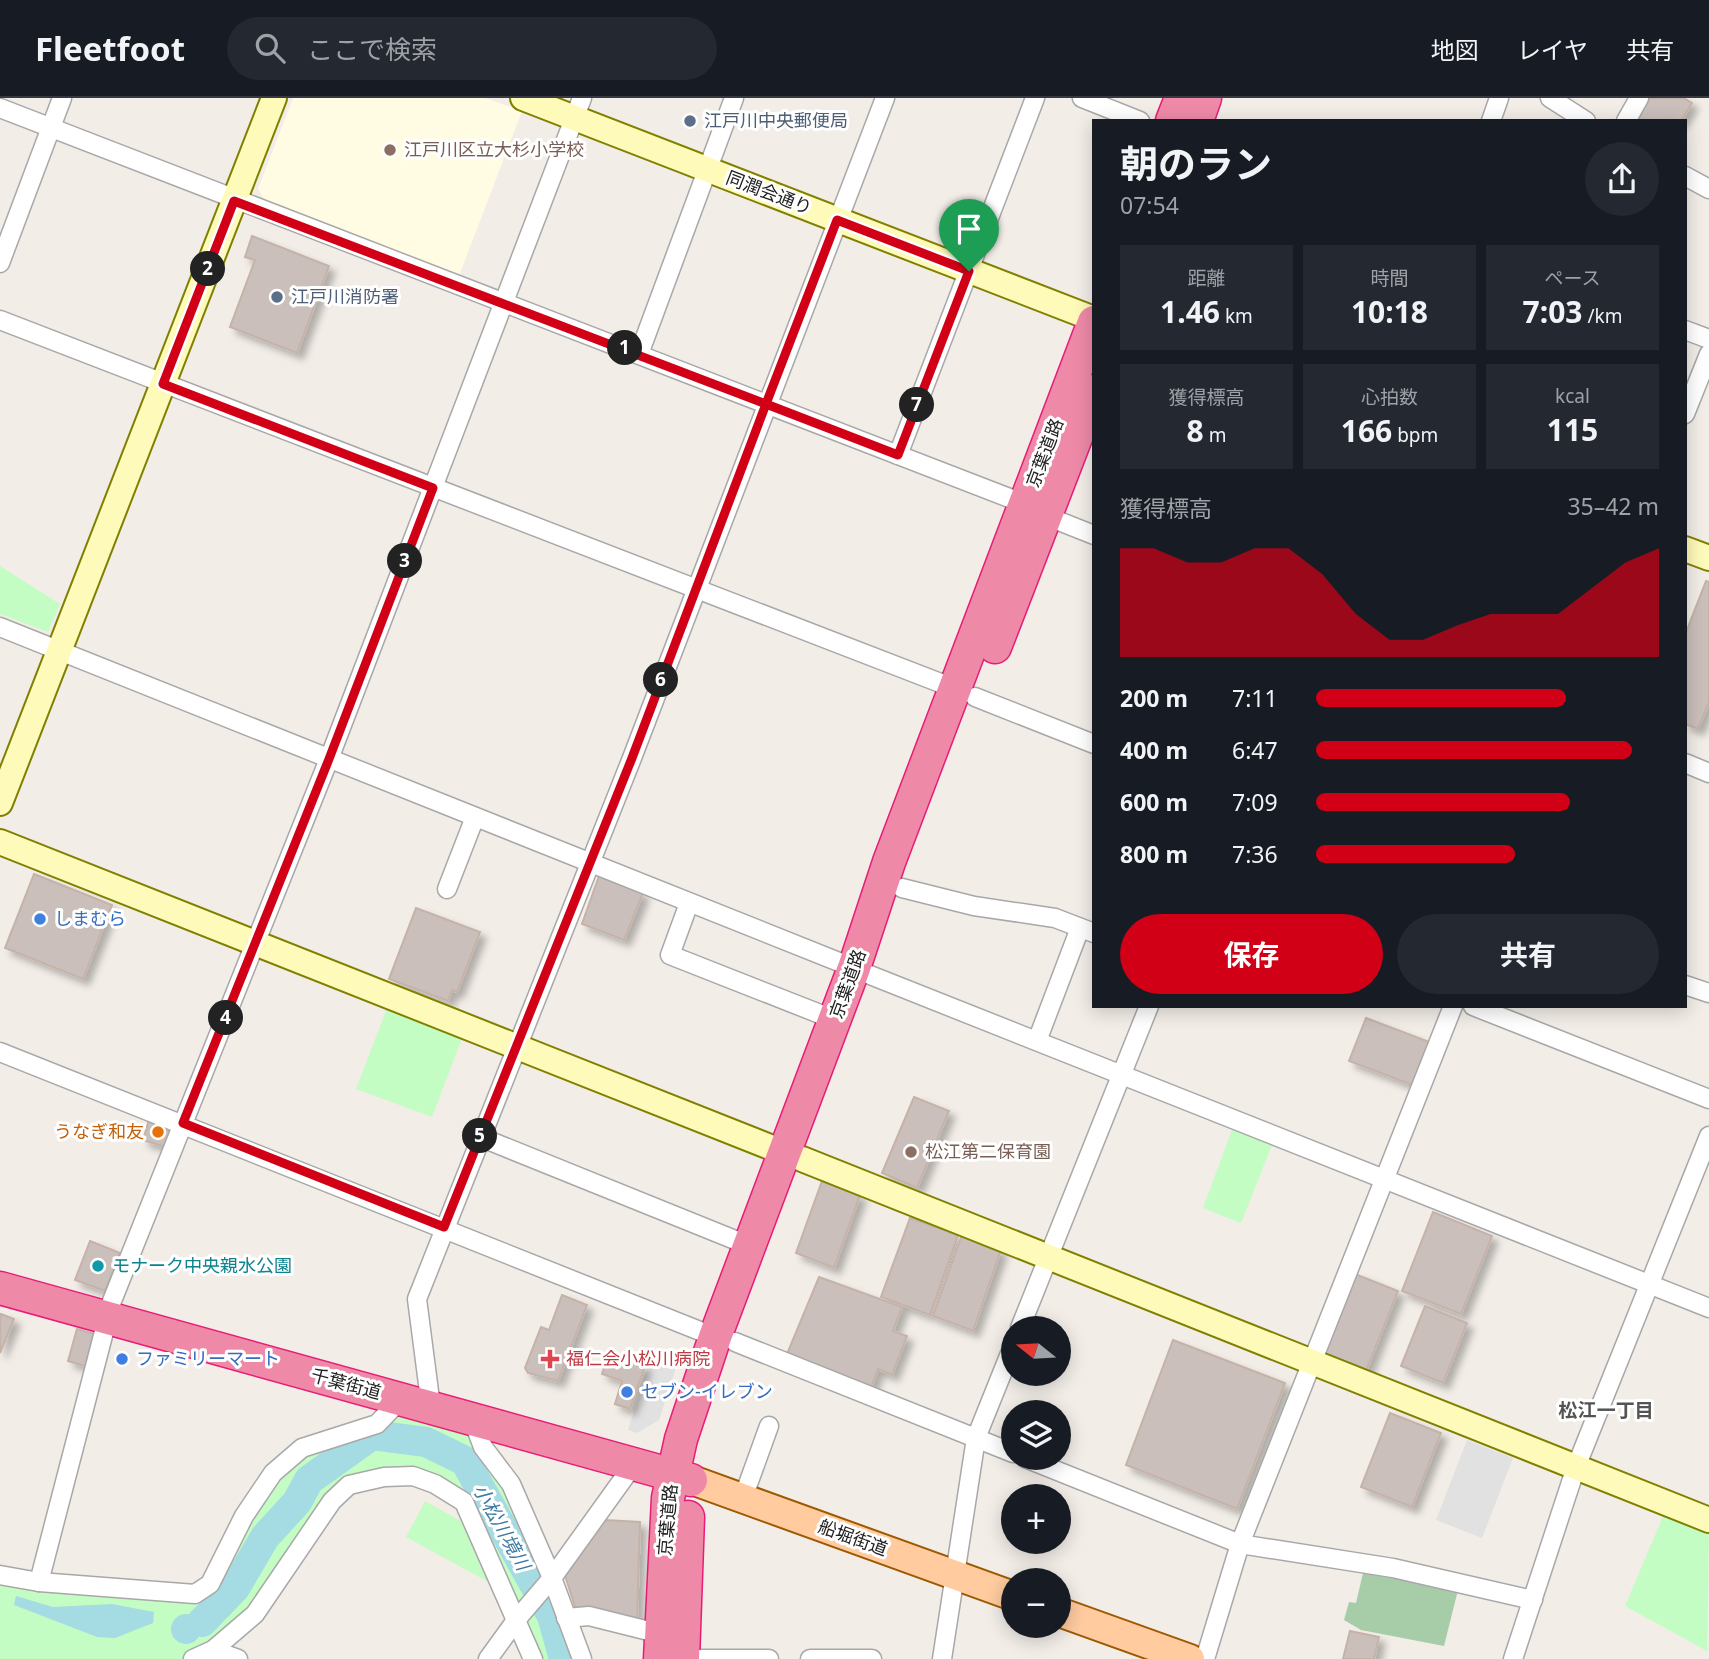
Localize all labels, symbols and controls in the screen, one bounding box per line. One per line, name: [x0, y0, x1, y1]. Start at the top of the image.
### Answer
search box: [227, 17, 717, 80]
text: Fleetfoot: [35, 26, 185, 71]
icon: search: [251, 29, 289, 67]
text: ここで検索: [307, 31, 437, 67]
text: 地図: [1431, 33, 1479, 66]
text: レイヤ: [1517, 33, 1588, 66]
text: 共有: [1626, 33, 1674, 66]
place label: 江戸川中央郵便局: [704, 108, 848, 132]
marker: 江戸川中央郵便局: [682, 113, 698, 129]
place label: 江戸川区立大杉小学校: [404, 137, 584, 161]
text: 朝のラン: [1120, 137, 1272, 189]
marker: 江戸川区立大杉小学校: [382, 142, 398, 158]
button: share: [1585, 142, 1659, 216]
street label: 同潤会通り: [723, 165, 816, 219]
text: 07:54: [1120, 189, 1179, 221]
pin: [939, 199, 999, 271]
icon: arrive: [950, 210, 988, 248]
pin: 2: [190, 252, 226, 286]
text: 2: [202, 255, 213, 281]
text: 距離: [1187, 265, 1226, 291]
text: 時間: [1370, 265, 1409, 291]
text: ペース: [1544, 265, 1601, 291]
place label: 江戸川消防署: [291, 284, 399, 308]
marker: 江戸川消防署: [269, 289, 285, 305]
text: 1.46: [1160, 291, 1220, 332]
text: 10:18: [1351, 291, 1428, 332]
text: 7:03: [1523, 291, 1583, 332]
text: km: [1220, 303, 1253, 329]
text: /km: [1583, 303, 1622, 329]
pin: 1: [608, 330, 642, 366]
text: 1: [619, 334, 630, 360]
text: kcal: [1555, 383, 1590, 409]
text: 獲得標高: [1168, 384, 1245, 410]
text: 心拍数: [1361, 384, 1418, 410]
pin: 7: [900, 388, 934, 422]
text: 7: [911, 391, 922, 417]
text: 115: [1547, 409, 1598, 450]
text: 8: [1187, 410, 1204, 451]
text: 166: [1341, 410, 1392, 451]
street label: 京葉道路: [1020, 415, 1068, 491]
text: m: [1204, 422, 1226, 448]
text: bpm: [1392, 422, 1438, 448]
text: 35–42 m: [1567, 490, 1659, 522]
text: 獲得標高: [1120, 492, 1212, 524]
pin: 3: [388, 544, 422, 578]
text: 3: [399, 547, 410, 573]
pin: 6: [644, 662, 678, 698]
text: 6: [655, 666, 666, 692]
text: 200 m: [1120, 682, 1188, 714]
text: 7:11: [1232, 682, 1278, 714]
text: 400 m: [1120, 734, 1188, 766]
text: 6:47: [1232, 734, 1278, 766]
text: 600 m: [1120, 786, 1188, 818]
text: 7:09: [1232, 786, 1278, 818]
text: 800 m: [1120, 838, 1188, 870]
text: 7:36: [1232, 838, 1278, 870]
place label: しまむら: [54, 906, 126, 930]
marker: しまむら: [32, 911, 48, 927]
button: 保存: [1120, 914, 1383, 994]
button: 共有: [1397, 914, 1659, 994]
street label: 京葉道路: [823, 946, 871, 1022]
pin: 4: [208, 1000, 244, 1035]
text: 4: [220, 1004, 231, 1030]
pin: 5: [462, 1118, 498, 1154]
place label: うなぎ和友: [54, 1119, 144, 1143]
text: 5: [474, 1122, 485, 1148]
marker: うなぎ和友: [150, 1124, 166, 1140]
place label: 松江第二保育園: [925, 1139, 1051, 1163]
marker: 松江第二保育園: [903, 1144, 919, 1160]
place label: モナーク中央親水公園: [112, 1253, 292, 1277]
marker: モナーク中央親水公園: [90, 1258, 106, 1274]
north arrow: [1001, 1316, 1071, 1386]
map controls: [1001, 1316, 1071, 1638]
place label: ファミリーマート: [136, 1346, 280, 1370]
place label: 福仁会小松川病院: [566, 1346, 710, 1370]
marker: 福仁会小松川病院: [540, 1349, 560, 1369]
marker: ファミリーマート: [114, 1351, 130, 1367]
street label: 千葉街道: [308, 1362, 384, 1404]
place label: セブン-イレブン: [641, 1379, 773, 1403]
marker: セブン-イレブン: [619, 1384, 635, 1400]
district label: 松江一丁目: [1558, 1397, 1654, 1423]
button: layers: [1001, 1400, 1071, 1470]
water label: 小松川境川: [468, 1479, 537, 1577]
street label: 京葉道路: [652, 1483, 682, 1557]
button: +: [1001, 1484, 1071, 1554]
street label: 船堀街道: [815, 1513, 891, 1561]
button: −: [1001, 1568, 1071, 1638]

